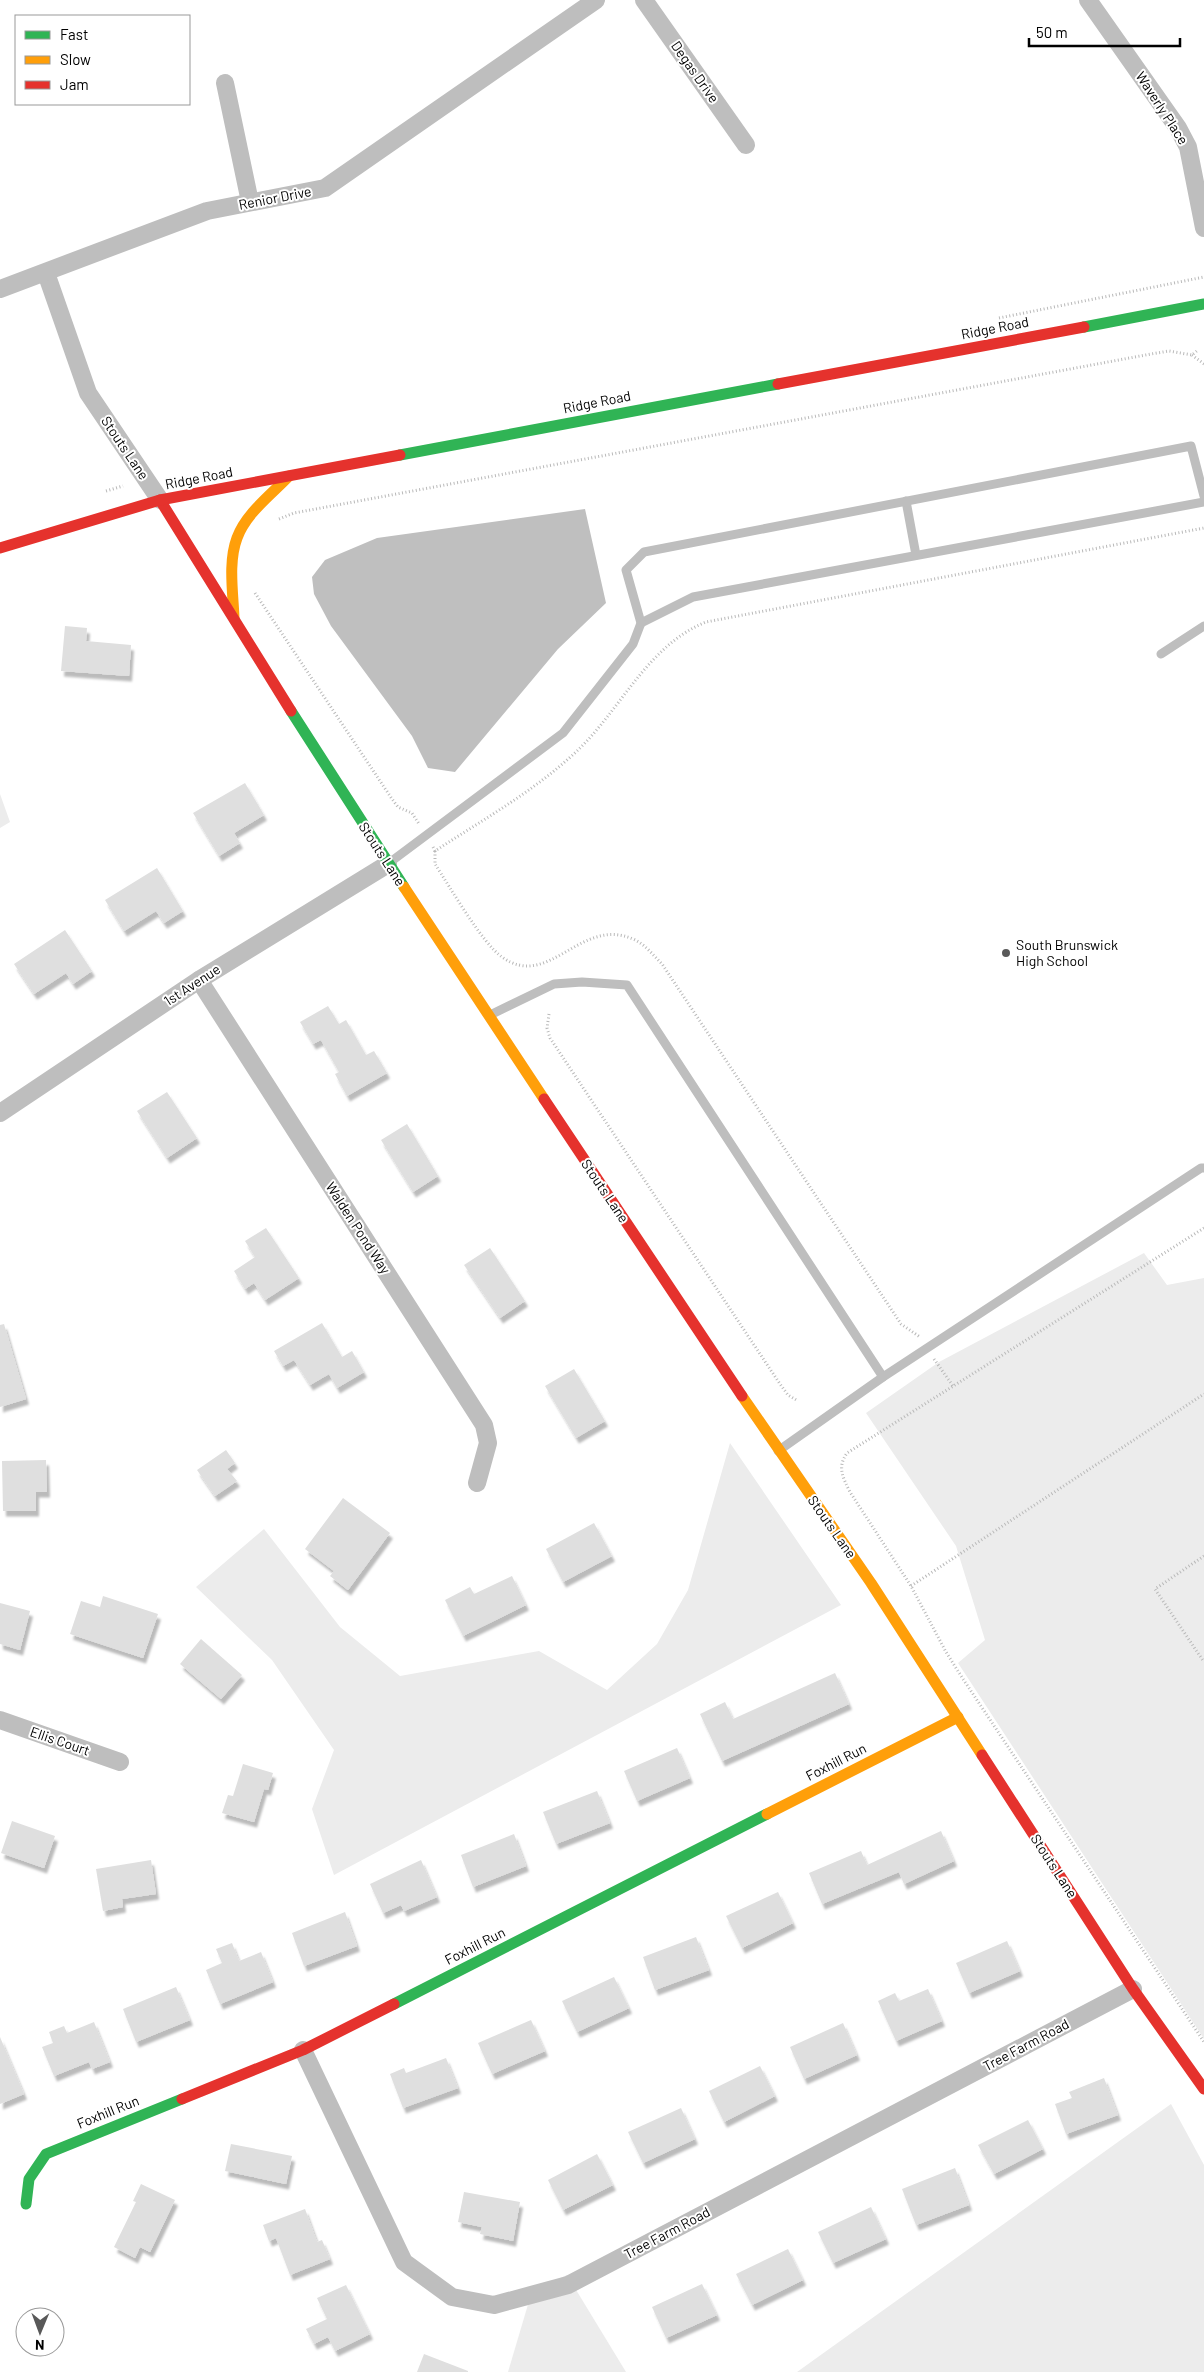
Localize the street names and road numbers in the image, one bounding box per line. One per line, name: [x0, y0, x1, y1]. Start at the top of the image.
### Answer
street label: Degas Drive: [668, 38, 723, 106]
street label: Waverly Place: [1133, 68, 1192, 147]
street label: Renior Drive: [237, 182, 313, 213]
street label: Ridge Road: [960, 313, 1030, 342]
street label: Ridge Road: [562, 387, 632, 416]
street label: Stouts Lane: [98, 413, 153, 483]
street label: Ridge Road: [164, 463, 234, 492]
street label: Stouts Lane: [355, 819, 409, 889]
street label: 1st Avenue: [160, 960, 223, 1009]
street label: Stouts Lane: [578, 1156, 633, 1226]
street label: Walden Pond Way: [322, 1179, 395, 1277]
street label: Stouts Lane: [805, 1492, 860, 1561]
street label: Ellis Court: [28, 1722, 92, 1759]
street label: Foxhill Run: [803, 1739, 869, 1784]
street label: Stouts Lane: [1027, 1831, 1081, 1901]
street label: Foxhill Run: [442, 1923, 508, 1968]
street label: Tree Farm Road: [980, 2015, 1072, 2074]
street label: Foxhill Run: [74, 2091, 141, 2132]
street label: Tree Farm Road: [621, 2203, 713, 2262]

